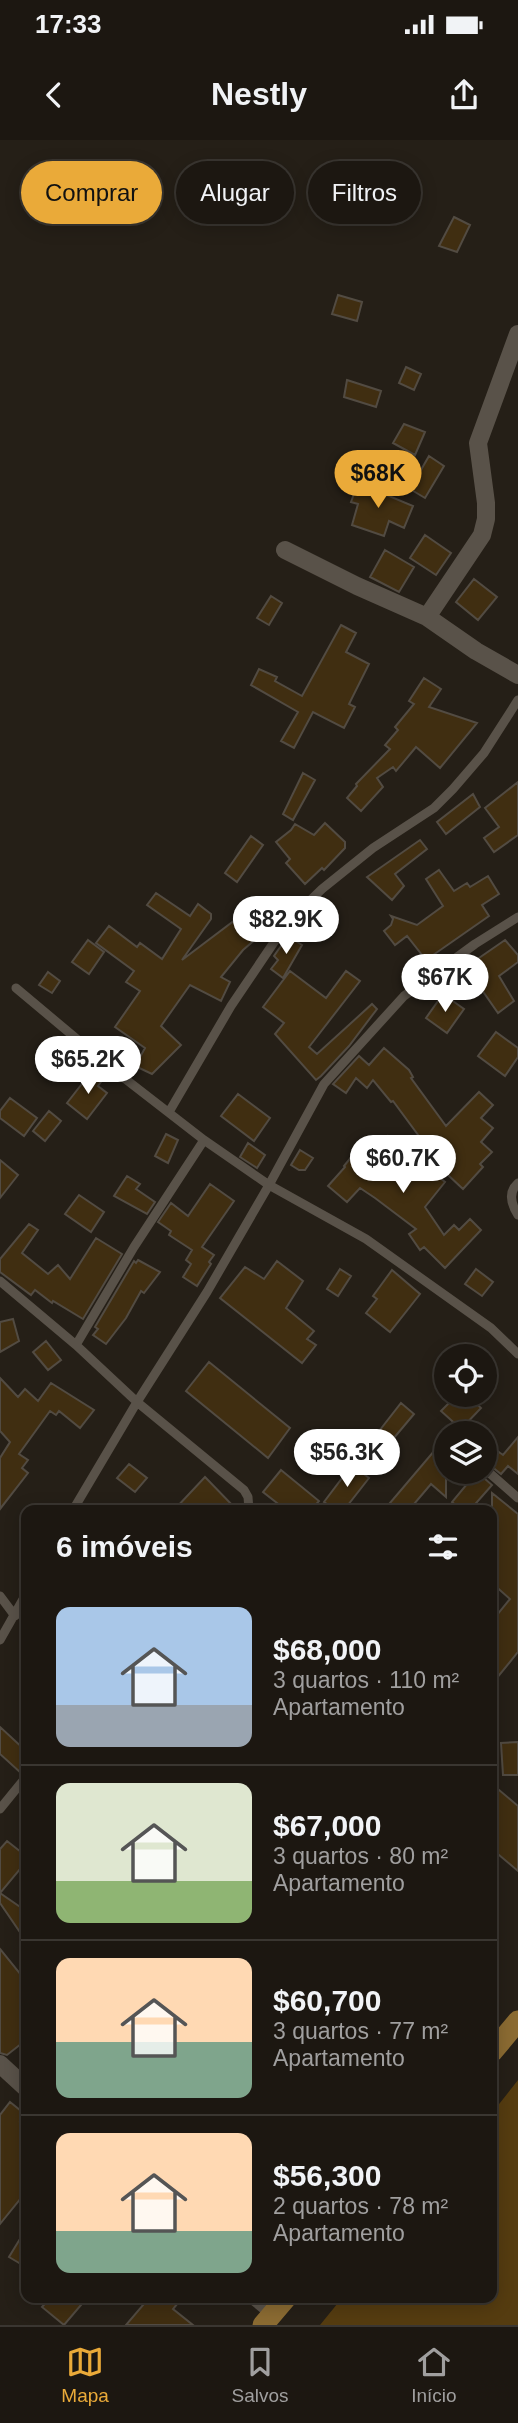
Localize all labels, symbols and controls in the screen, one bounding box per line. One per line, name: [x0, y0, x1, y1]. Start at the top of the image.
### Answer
text: 17:33: [35, 9, 102, 39]
icon: back: [35, 76, 73, 114]
text: Nestly: [211, 76, 307, 112]
icon: share: [445, 76, 483, 114]
chip: Comprar: [21, 161, 162, 224]
chip: Alugar: [176, 161, 294, 224]
chip: Filtros: [308, 161, 421, 224]
pin: $68K: [337, 450, 419, 510]
text: $68K: [351, 460, 405, 486]
pin: $82.9K: [229, 896, 343, 956]
text: $82.9K: [249, 906, 323, 932]
pin: $67K: [404, 954, 486, 1014]
text: $67K: [418, 964, 472, 990]
pin: $65.2K: [31, 1037, 145, 1096]
text: $65.2K: [51, 1046, 125, 1072]
pin: $60.7K: [346, 1136, 460, 1195]
text: $60.7K: [366, 1145, 440, 1171]
map controls: [434, 1344, 497, 1484]
button: locate: [434, 1344, 497, 1407]
button: layers: [434, 1421, 497, 1484]
pin: $56.3K: [290, 1430, 404, 1489]
text: $56.3K: [310, 1439, 384, 1465]
icon: filters: [424, 1528, 462, 1566]
text: 6 imóveis: [56, 1530, 193, 1563]
text: $68,000: [273, 1633, 381, 1666]
icon: home: [112, 1635, 196, 1719]
text: 3 quartos · 110 m²: [273, 1667, 459, 1693]
text: Apartamento: [273, 1694, 405, 1720]
text: $67,000: [273, 1809, 381, 1842]
icon: home: [112, 1811, 196, 1895]
text: 3 quartos · 80 m²: [273, 1843, 448, 1869]
text: Apartamento: [273, 1870, 405, 1896]
text: $60,700: [273, 1984, 381, 2017]
icon: home: [112, 1986, 196, 2070]
text: 3 quartos · 77 m²: [273, 2018, 448, 2044]
text: Apartamento: [273, 2045, 405, 2071]
text: $56,300: [273, 2159, 381, 2192]
icon: home: [112, 2161, 196, 2245]
text: 2 quartos · 78 m²: [273, 2193, 448, 2219]
text: Apartamento: [273, 2220, 405, 2246]
tab: Mapa: [61, 2343, 109, 2407]
tab: Salvos: [232, 2343, 289, 2407]
tab: Início: [411, 2343, 457, 2407]

